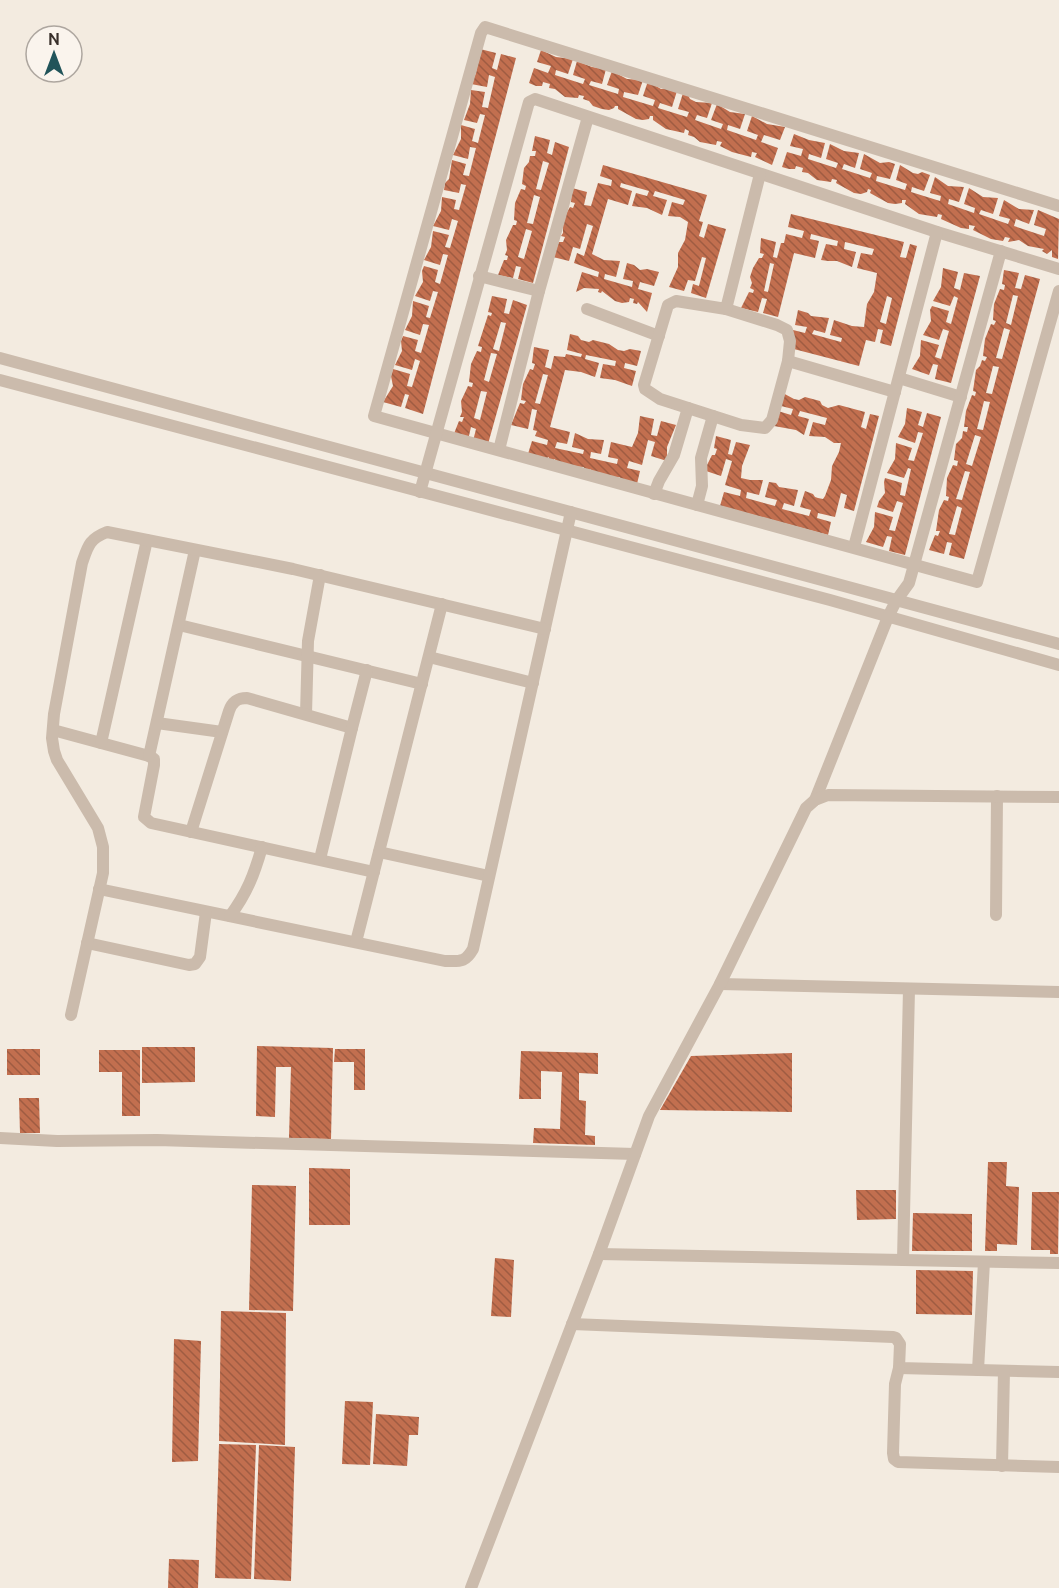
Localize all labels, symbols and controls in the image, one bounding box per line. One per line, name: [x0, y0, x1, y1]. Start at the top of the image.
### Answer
north arrow: [24, 24, 84, 84]
text: N: [48, 30, 60, 48]

